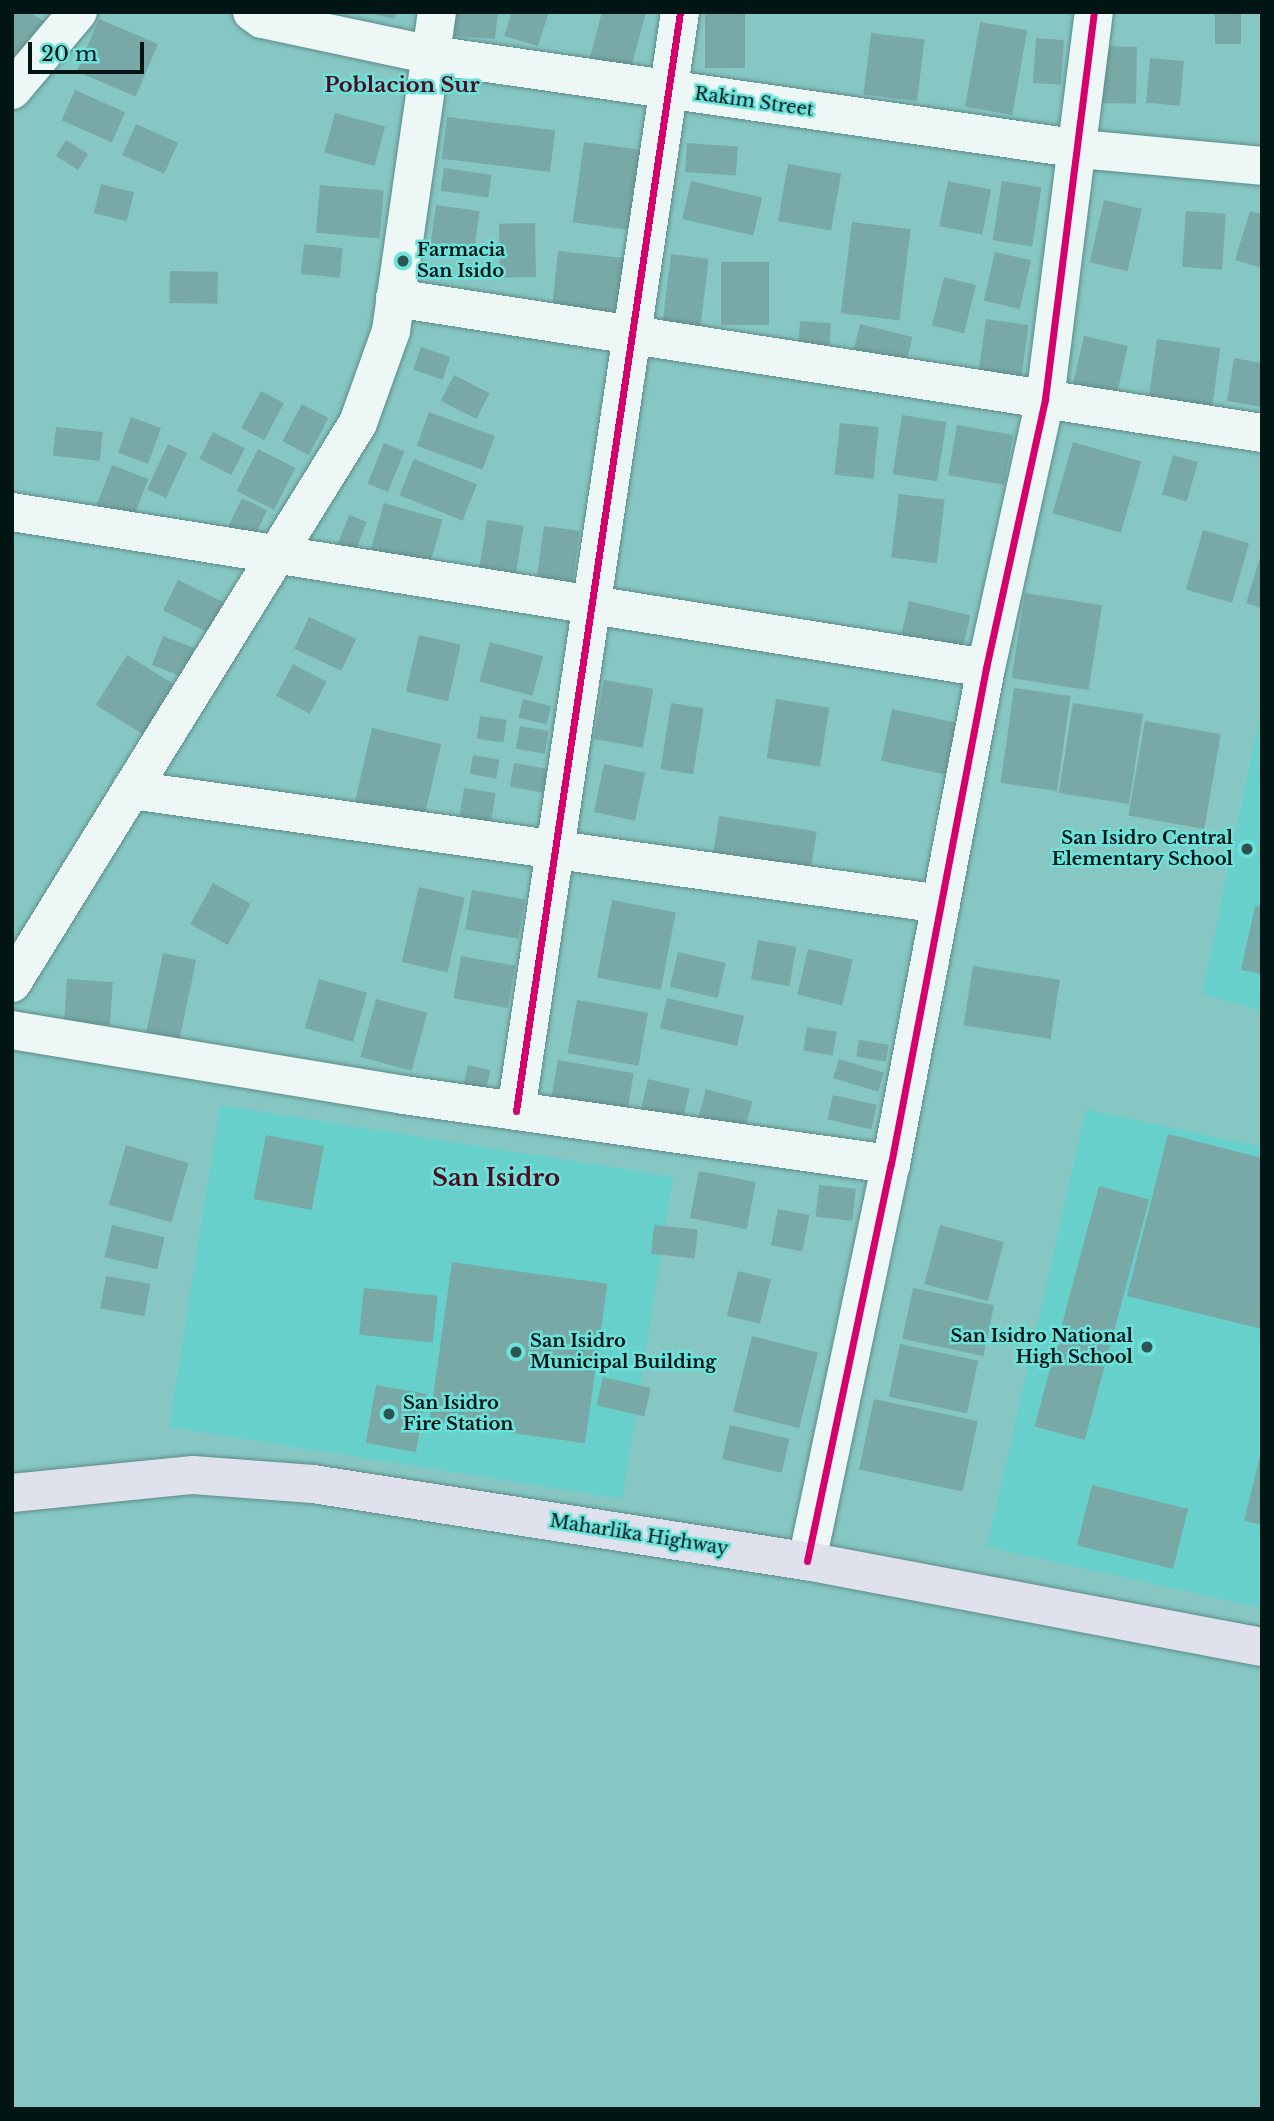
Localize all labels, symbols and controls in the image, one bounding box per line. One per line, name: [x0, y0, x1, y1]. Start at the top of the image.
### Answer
scale bar: [32, 28, 147, 72]
text: 20 m: [41, 41, 98, 67]
district label: Poblacion Sur: [324, 72, 480, 98]
street label: Rakim Street: [693, 83, 815, 121]
place label: Farmacia San Isido: [417, 240, 505, 282]
marker: Farmacia San Isido: [395, 253, 411, 269]
place label: San Isidro Central Elementary School: [1051, 828, 1233, 870]
marker: San Isidro Central Elementary School: [1239, 841, 1255, 857]
district label: San Isidro: [432, 1164, 560, 1192]
place label: San Isidro National High School: [951, 1326, 1133, 1368]
place label: San Isidro Municipal Building: [530, 1331, 716, 1374]
marker: San Isidro National High School: [1139, 1339, 1155, 1355]
marker: San Isidro Municipal Building: [508, 1344, 524, 1360]
place label: San Isidro Fire Station: [403, 1393, 513, 1436]
marker: San Isidro Fire Station: [381, 1406, 397, 1422]
street label: Maharlika Highway: [548, 1510, 730, 1560]

